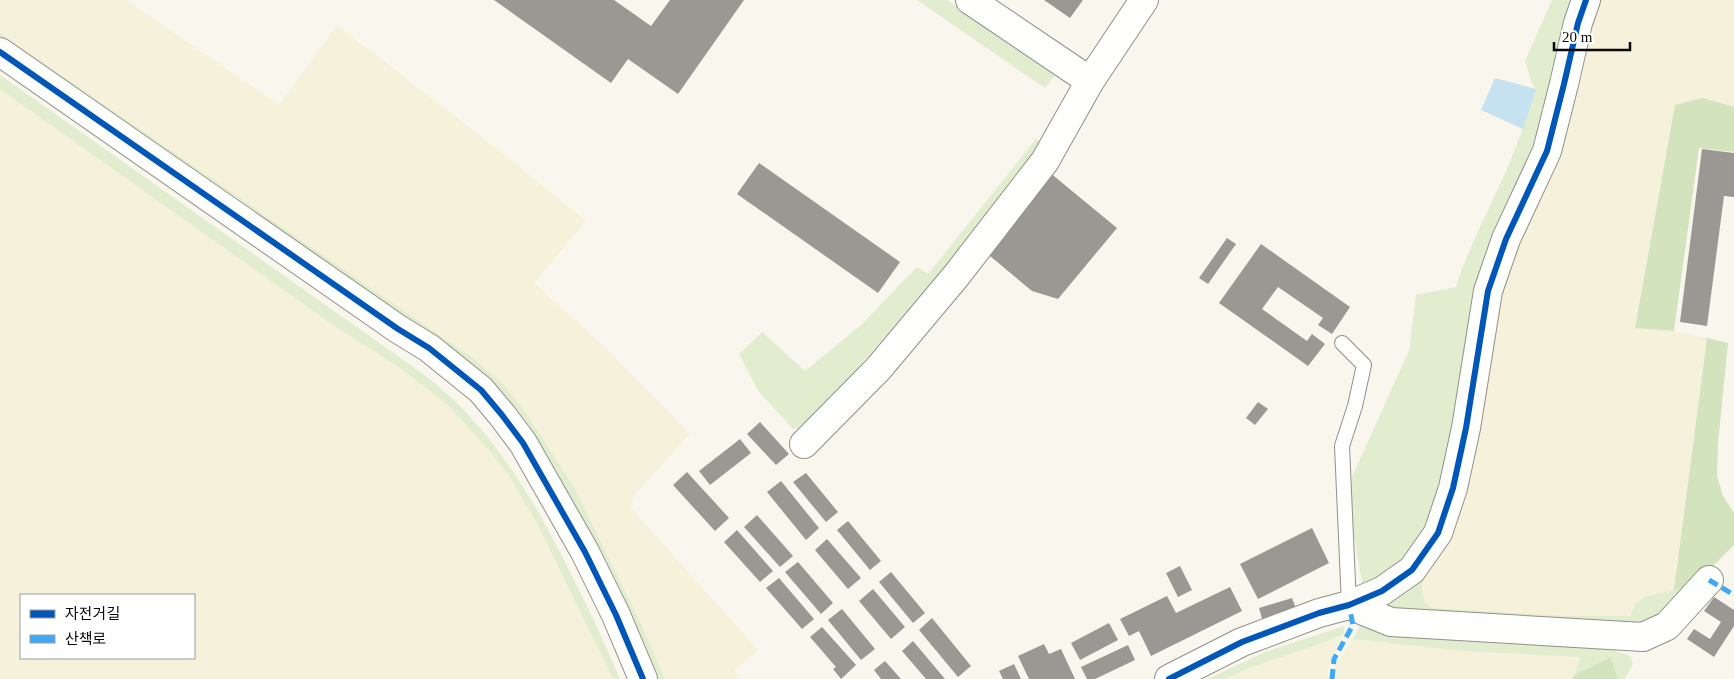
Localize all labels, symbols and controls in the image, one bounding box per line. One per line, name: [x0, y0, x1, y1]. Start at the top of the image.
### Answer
scale bar: [1554, 20, 1630, 52]
text: 20 m: [1562, 29, 1593, 45]
legend: [20, 594, 195, 659]
text: 자전거길: [65, 606, 120, 622]
text: 산책로: [65, 631, 106, 647]

